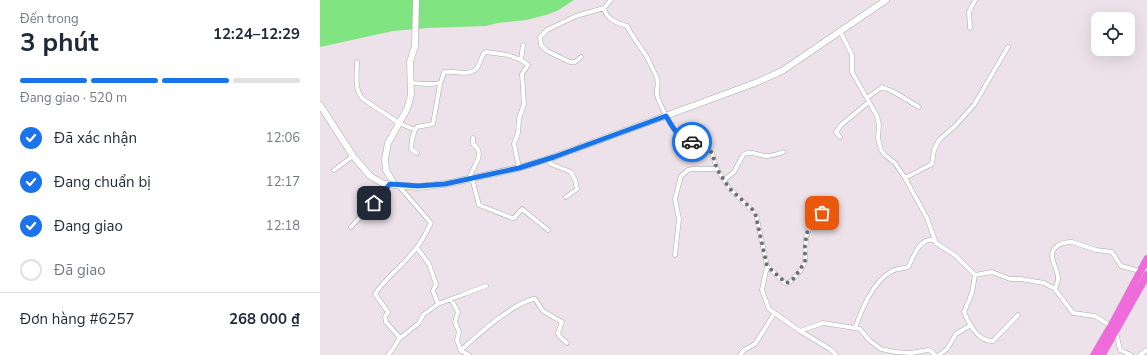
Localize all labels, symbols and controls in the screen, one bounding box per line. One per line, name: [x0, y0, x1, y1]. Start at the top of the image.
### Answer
text: Đến trong: [20, 10, 79, 28]
map controls: [1091, 12, 1135, 56]
button: locate: [1091, 12, 1135, 56]
text: 12:24–12:29: [213, 24, 300, 44]
text: 3 phút: [20, 25, 98, 60]
text: Đang giao · 520 m: [20, 89, 127, 107]
courier: [672, 122, 712, 162]
icon: check: [20, 127, 42, 149]
text: Đã xác nhận: [54, 128, 137, 148]
text: 12:06: [266, 129, 300, 147]
icon: car: [681, 131, 703, 153]
icon: check: [20, 171, 42, 193]
text: Đang chuẩn bị: [54, 172, 151, 192]
text: 12:17: [266, 173, 300, 191]
pin: [357, 186, 391, 220]
icon: home: [363, 192, 385, 214]
pin: [805, 196, 839, 230]
icon: bag: [811, 202, 833, 224]
icon: check: [20, 215, 42, 237]
text: Đang giao: [54, 216, 123, 236]
text: 12:18: [266, 217, 300, 235]
text: Đã giao: [54, 260, 106, 280]
text: Đơn hàng #6257: [20, 309, 134, 329]
text: 268 000 ₫: [229, 309, 300, 329]

